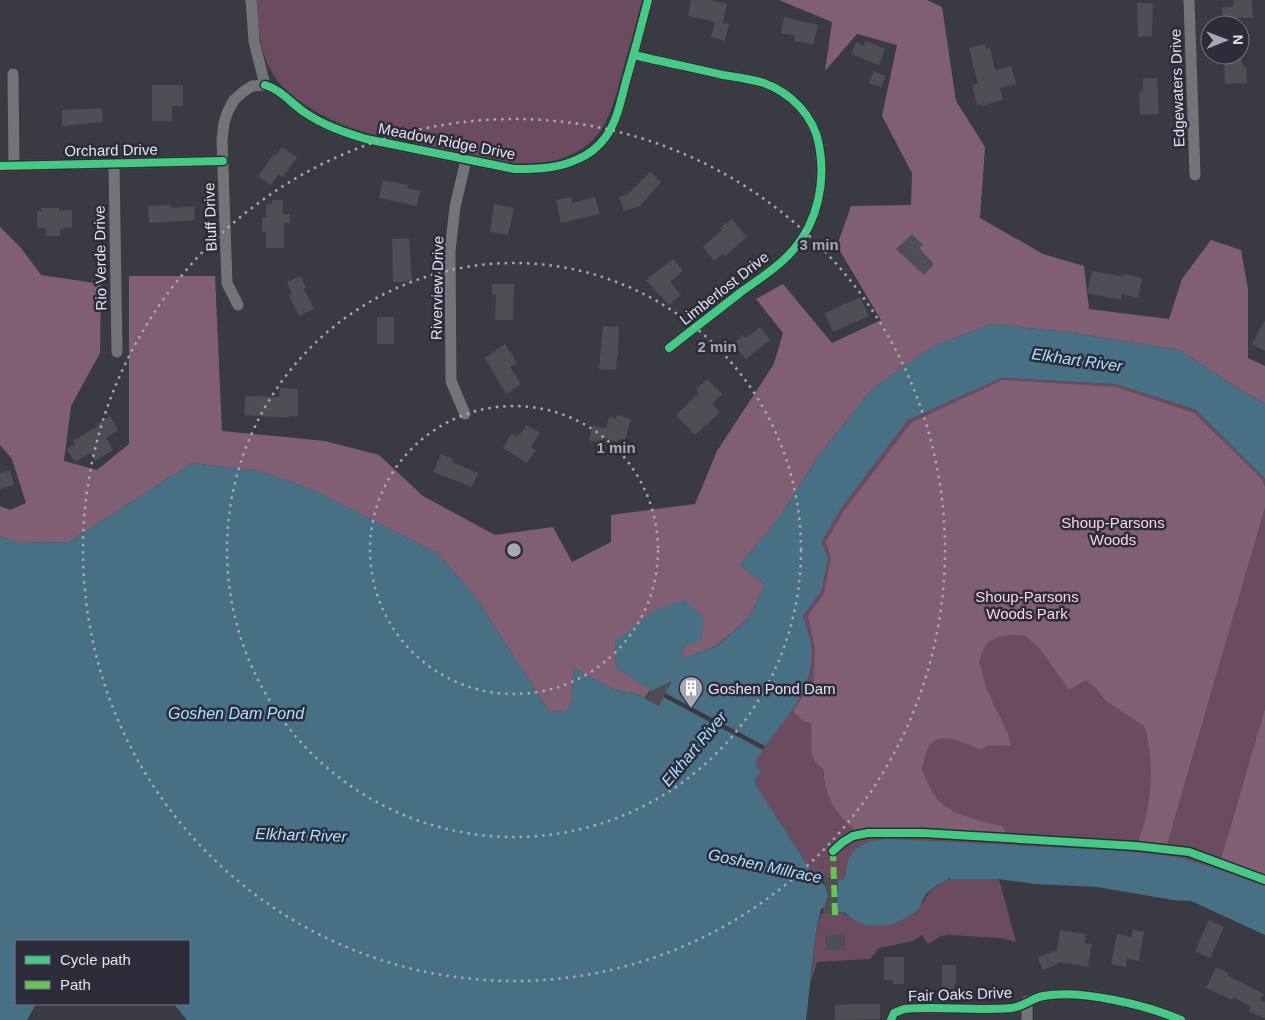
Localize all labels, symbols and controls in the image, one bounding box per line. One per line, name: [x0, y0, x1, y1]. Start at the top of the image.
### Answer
north arrow: [1200, 15, 1250, 65]
street label: Edgewaters Drive: [1166, 29, 1188, 147]
text: N: [1230, 35, 1246, 45]
street label: Meadow Ridge Drive: [377, 119, 517, 163]
street label: Orchard Drive: [64, 141, 158, 159]
street label: Bluff Drive: [200, 182, 220, 252]
street label: Rio Verde Drive: [91, 205, 109, 311]
street label: Riverview Drive: [428, 236, 446, 340]
text: 3 min: [799, 236, 839, 253]
street label: Limberlost Drive: [676, 248, 772, 328]
text: 2 min: [697, 338, 737, 355]
water label: Elkhart River: [1030, 345, 1124, 375]
text: 1 min: [596, 439, 636, 456]
park label: Shoup-Parsons Woods: [1061, 514, 1165, 548]
centre of rings: [505, 541, 523, 559]
park label: Shoup-Parsons Woods Park: [975, 588, 1079, 622]
building icon: Goshen Pond Dam: [678, 675, 704, 709]
place label: Goshen Pond Dam: [708, 680, 836, 697]
water label: Goshen Dam Pond: [168, 705, 305, 722]
water label: Elkhart River: [658, 708, 730, 790]
water label: Elkhart River: [255, 825, 348, 845]
water label: Goshen Millrace: [707, 846, 823, 886]
legend: [15, 940, 190, 1005]
text: Cycle path: [60, 951, 131, 968]
text: Path: [60, 976, 91, 993]
street label: Fair Oaks Drive: [908, 984, 1012, 1004]

